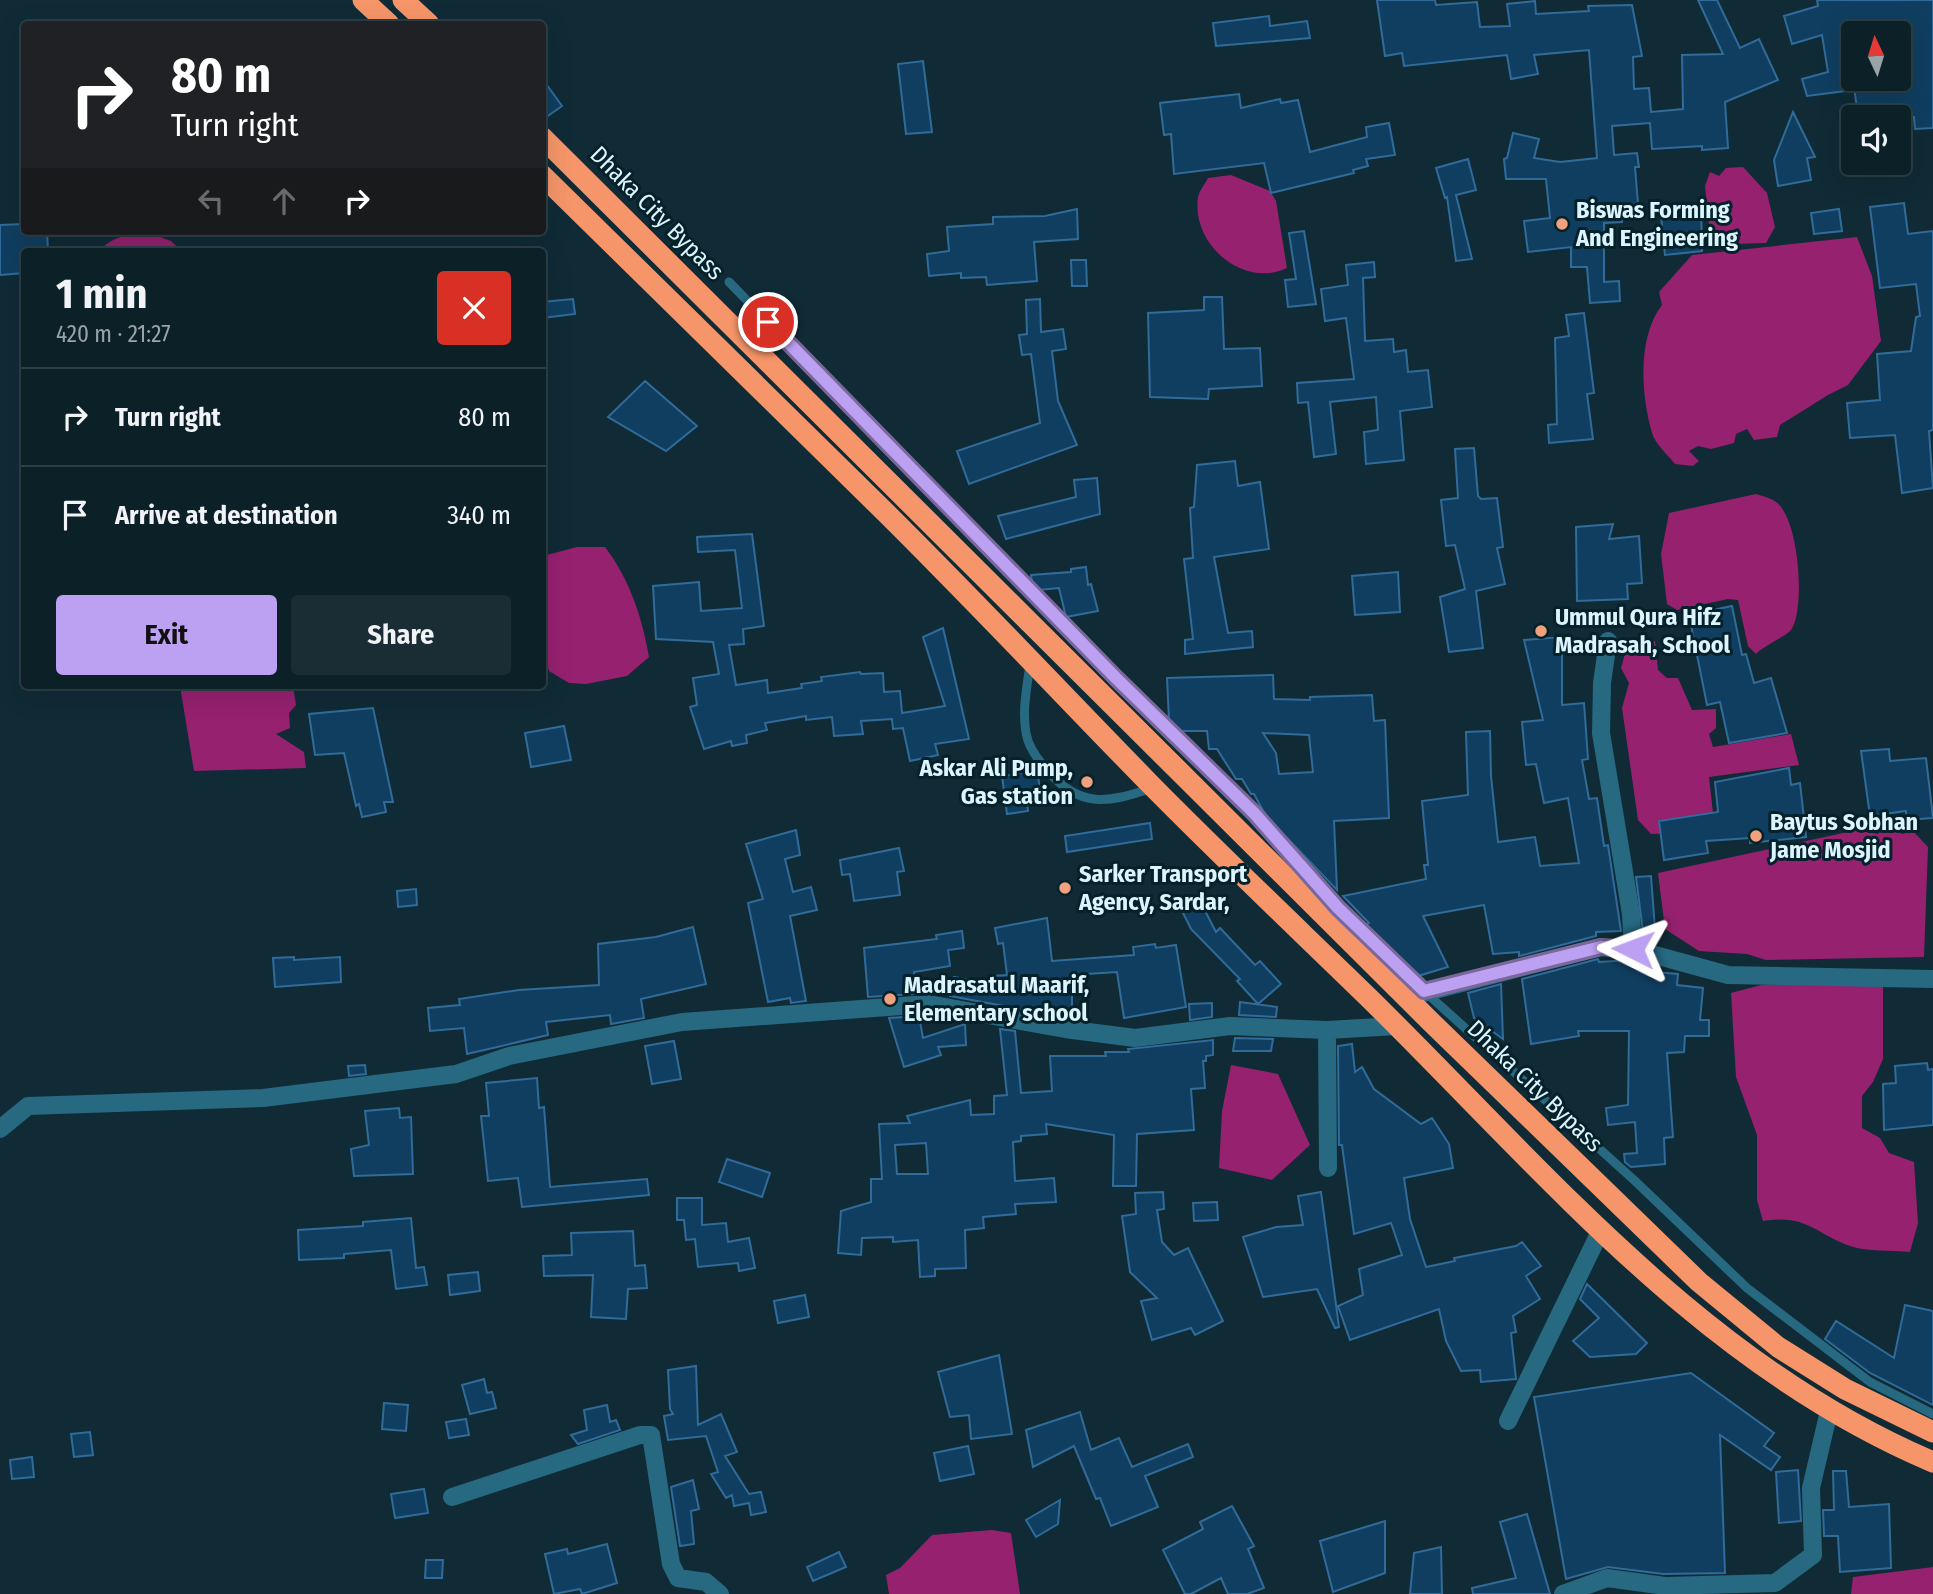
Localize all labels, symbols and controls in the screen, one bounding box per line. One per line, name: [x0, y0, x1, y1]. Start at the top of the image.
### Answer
north arrow: [1841, 21, 1911, 91]
map controls: [1841, 21, 1911, 175]
text: 80 m: [171, 46, 271, 105]
icon: right: [56, 49, 147, 140]
button: sound: [1841, 105, 1911, 175]
text: Turn right: [171, 106, 298, 144]
street label: Dhaka City Bypass: [584, 140, 730, 286]
icon: left: [192, 182, 230, 220]
icon: ahead: [265, 182, 303, 220]
icon: right: [338, 182, 376, 220]
place label: Biswas Forming And Engineering: [1575, 196, 1738, 252]
marker: Biswas Forming And Engineering: [1554, 216, 1570, 232]
text: 1 min: [56, 269, 147, 319]
button: close: [437, 271, 511, 345]
pin: [738, 292, 798, 352]
icon: arrive: [749, 303, 787, 341]
text: 420 m · 21:27: [56, 320, 171, 348]
icon: right: [56, 398, 94, 436]
text: Turn right: [115, 402, 221, 433]
text: 80 m: [458, 402, 511, 433]
icon: arrive: [56, 496, 94, 534]
text: Arrive at destination: [115, 500, 338, 531]
text: 340 m: [447, 500, 511, 531]
button: Exit: [56, 595, 277, 675]
button: Share: [291, 595, 511, 675]
place label: Ummul Qura Hifz Madrasah, School: [1555, 603, 1731, 659]
marker: Ummul Qura Hifz Madrasah, School: [1533, 623, 1549, 639]
place label: Askar Ali Pump, Gas station: [919, 754, 1073, 810]
marker: Askar Ali Pump, Gas station: [1079, 774, 1095, 790]
place label: Baytus Sobhan Jame Mosjid: [1769, 808, 1918, 864]
marker: Baytus Sobhan Jame Mosjid: [1748, 828, 1764, 844]
place label: Sarker Transport Agency, Sardar,: [1078, 860, 1248, 916]
marker: Sarker Transport Agency, Sardar,: [1057, 880, 1073, 896]
position arrow: [1596, 912, 1670, 986]
place label: Madrasatul Maarif, Elementary school: [904, 971, 1089, 1027]
marker: Madrasatul Maarif, Elementary school: [882, 991, 898, 1007]
street label: Dhaka City Bypass: [1462, 1014, 1608, 1158]

